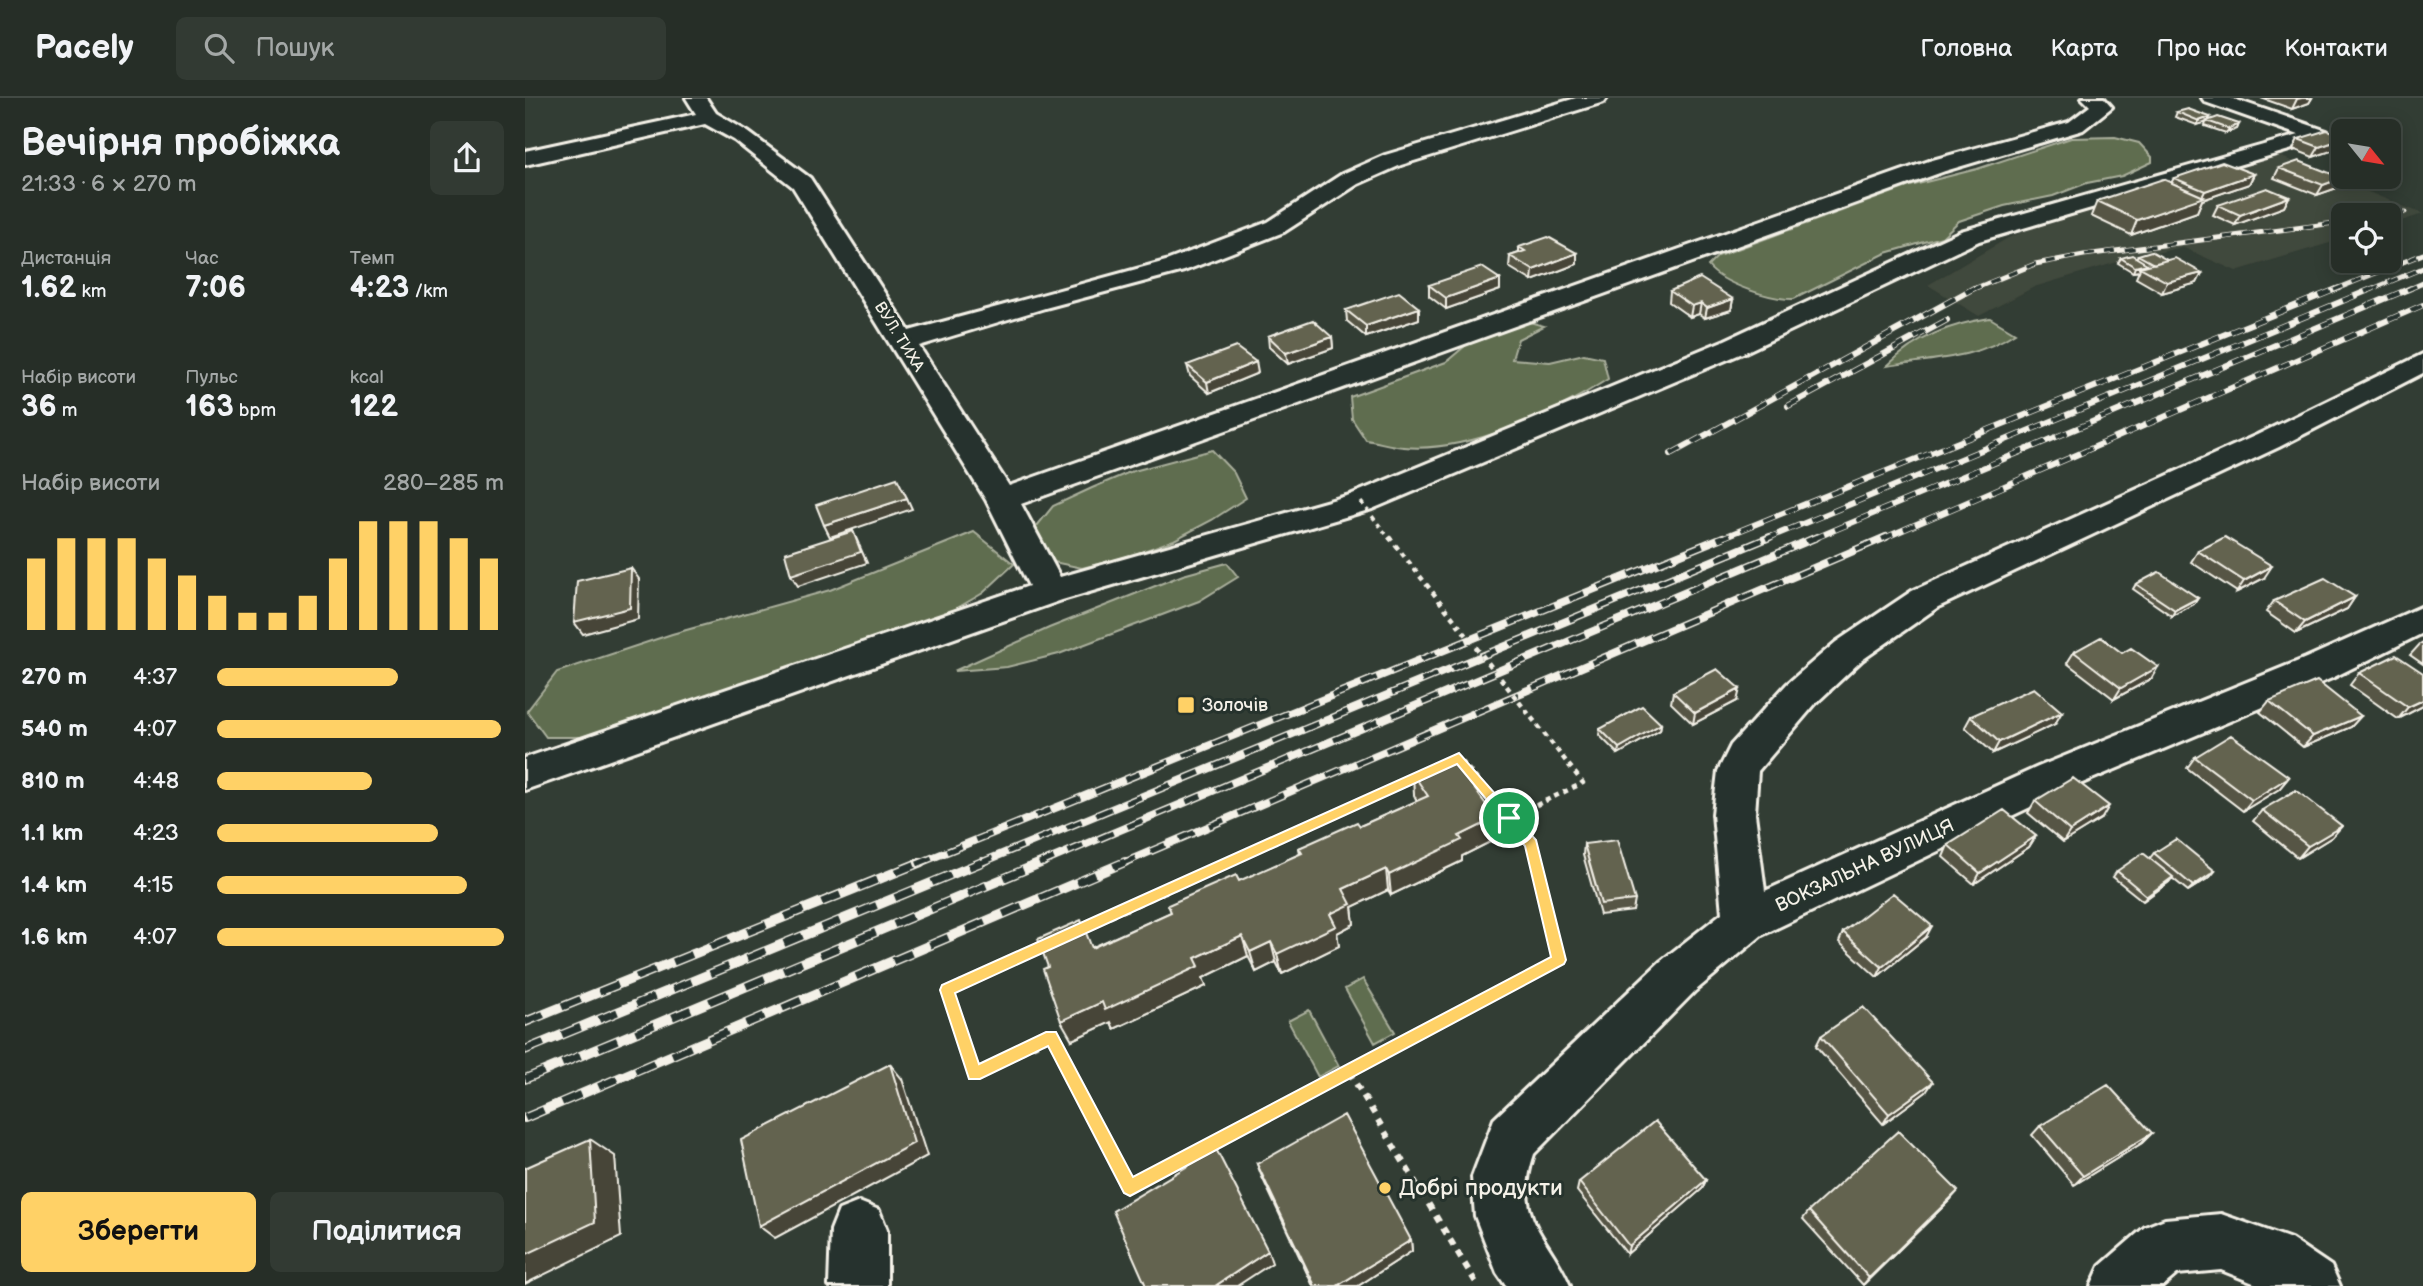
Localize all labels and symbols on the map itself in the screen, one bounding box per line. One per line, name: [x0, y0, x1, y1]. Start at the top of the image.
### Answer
north arrow: [2331, 119, 2401, 189]
street label: ВУЛ. ТИХА: [870, 299, 928, 376]
place label: Золочів: [1202, 694, 1268, 717]
marker: Золочів: [1176, 695, 1196, 715]
pin: [1479, 788, 1539, 848]
street label: ВОКЗАЛЬНА ВУЛИЦЯ: [1772, 814, 1958, 918]
place label: Добрі продукти: [1399, 1174, 1563, 1202]
marker: Добрі продукти: [1377, 1180, 1393, 1196]

